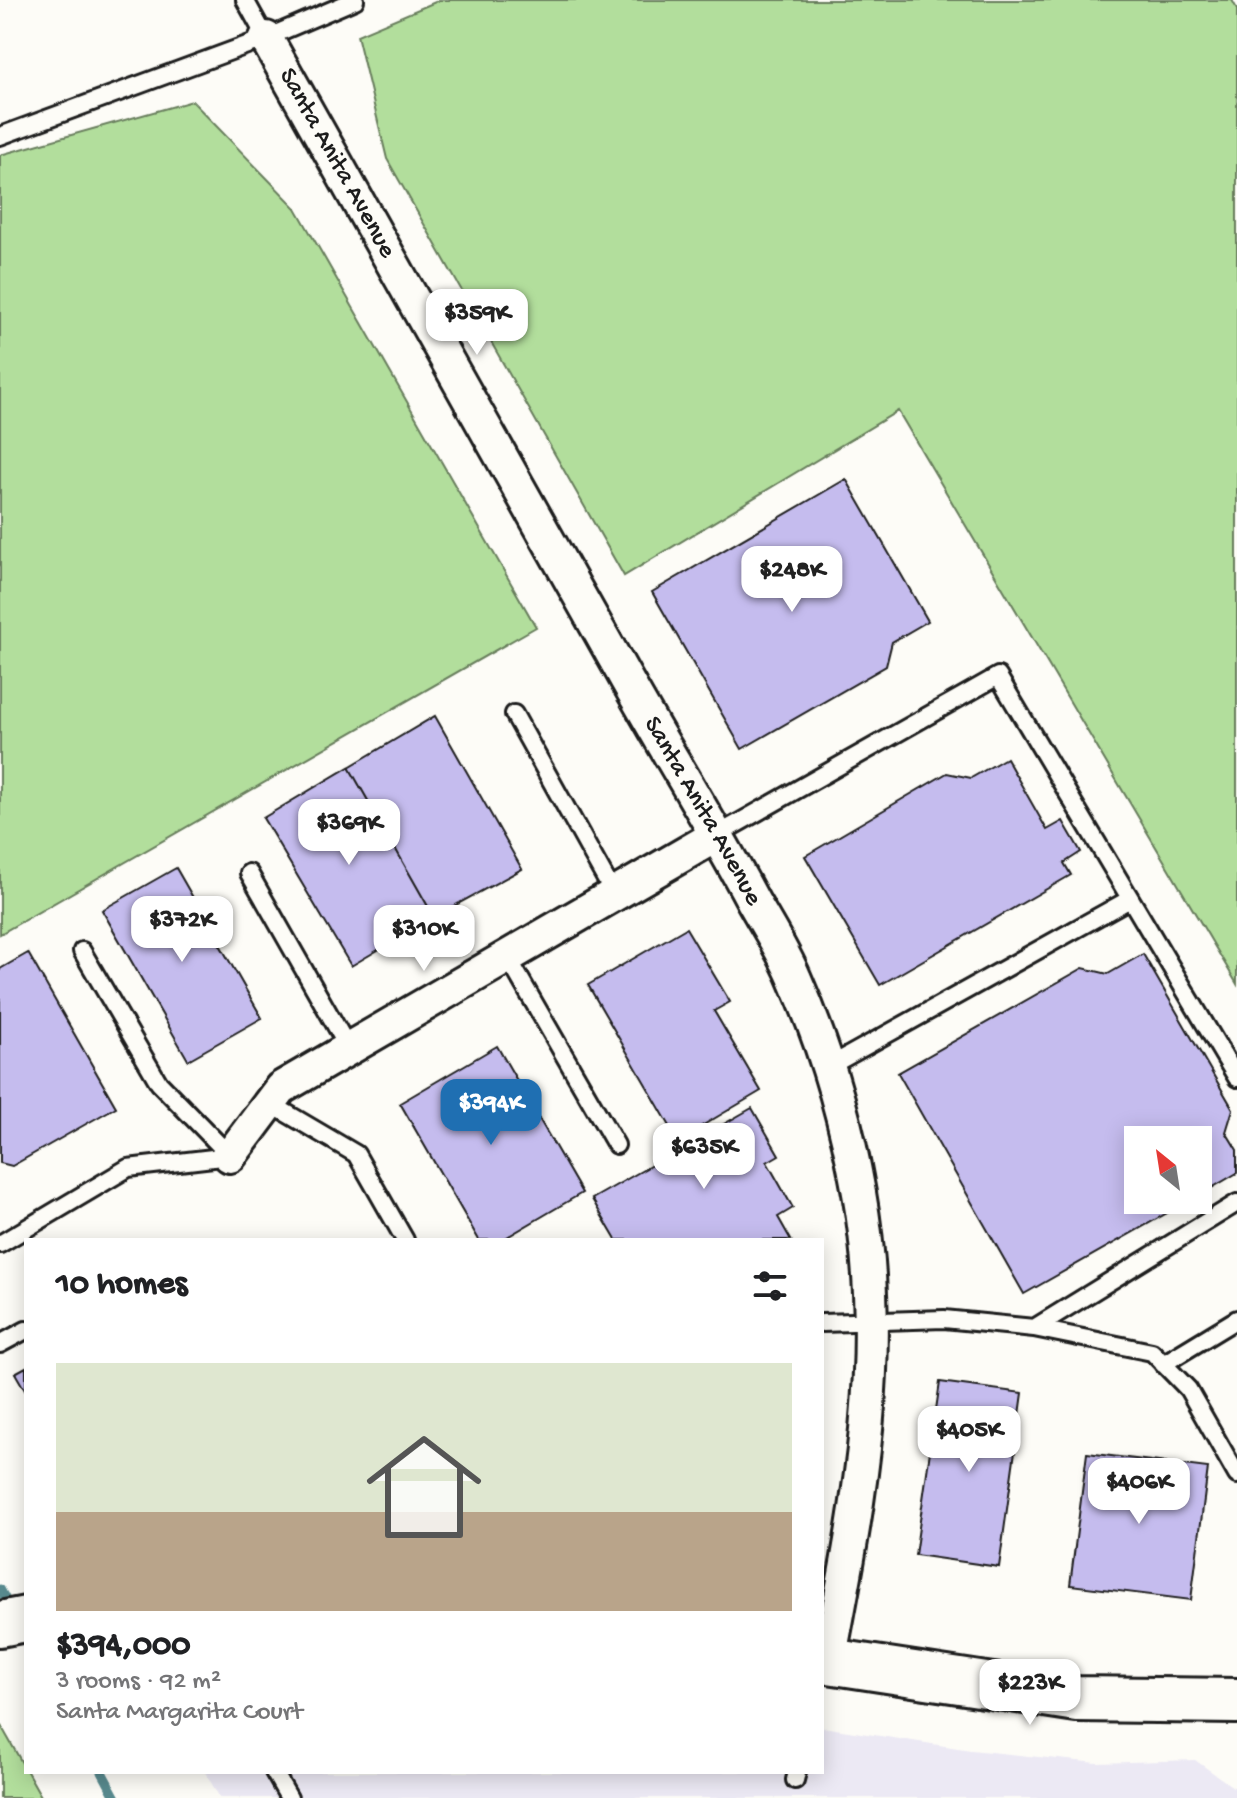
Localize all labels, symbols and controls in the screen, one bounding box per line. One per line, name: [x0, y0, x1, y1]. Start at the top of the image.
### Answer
street label: Santa Anita Avenue: [271, 63, 402, 264]
pin: $359K: [421, 289, 533, 357]
text: $359K: [444, 299, 510, 330]
pin: $248K: [736, 546, 848, 614]
text: $248K: [759, 556, 825, 587]
street label: Santa Anita Avenue: [636, 712, 769, 912]
pin: $369K: [293, 799, 405, 867]
text: $369K: [316, 809, 382, 840]
pin: $372K: [126, 896, 238, 964]
pin: $310K: [368, 905, 480, 973]
text: $372K: [149, 906, 215, 937]
text: $310K: [392, 915, 456, 946]
pin: $394K: [435, 1079, 547, 1147]
text: $394K: [459, 1089, 523, 1120]
pin: $635K: [648, 1123, 760, 1191]
north arrow: [1124, 1126, 1212, 1214]
map controls: [1124, 1126, 1212, 1214]
text: $635K: [671, 1133, 737, 1164]
icon: filters: [748, 1264, 792, 1308]
text: 10 homes: [56, 1266, 187, 1306]
pin: $405K: [913, 1406, 1025, 1474]
icon: home: [352, 1415, 496, 1559]
text: $405K: [936, 1416, 1002, 1447]
pin: $406K: [1083, 1458, 1195, 1526]
text: $406K: [1106, 1468, 1172, 1499]
text: $394,000: [56, 1627, 191, 1667]
pin: $223K: [974, 1659, 1086, 1727]
text: 3 rooms · 92 m²: [56, 1667, 221, 1698]
text: $223K: [998, 1669, 1063, 1700]
text: Santa Margarita Court: [56, 1698, 303, 1729]

